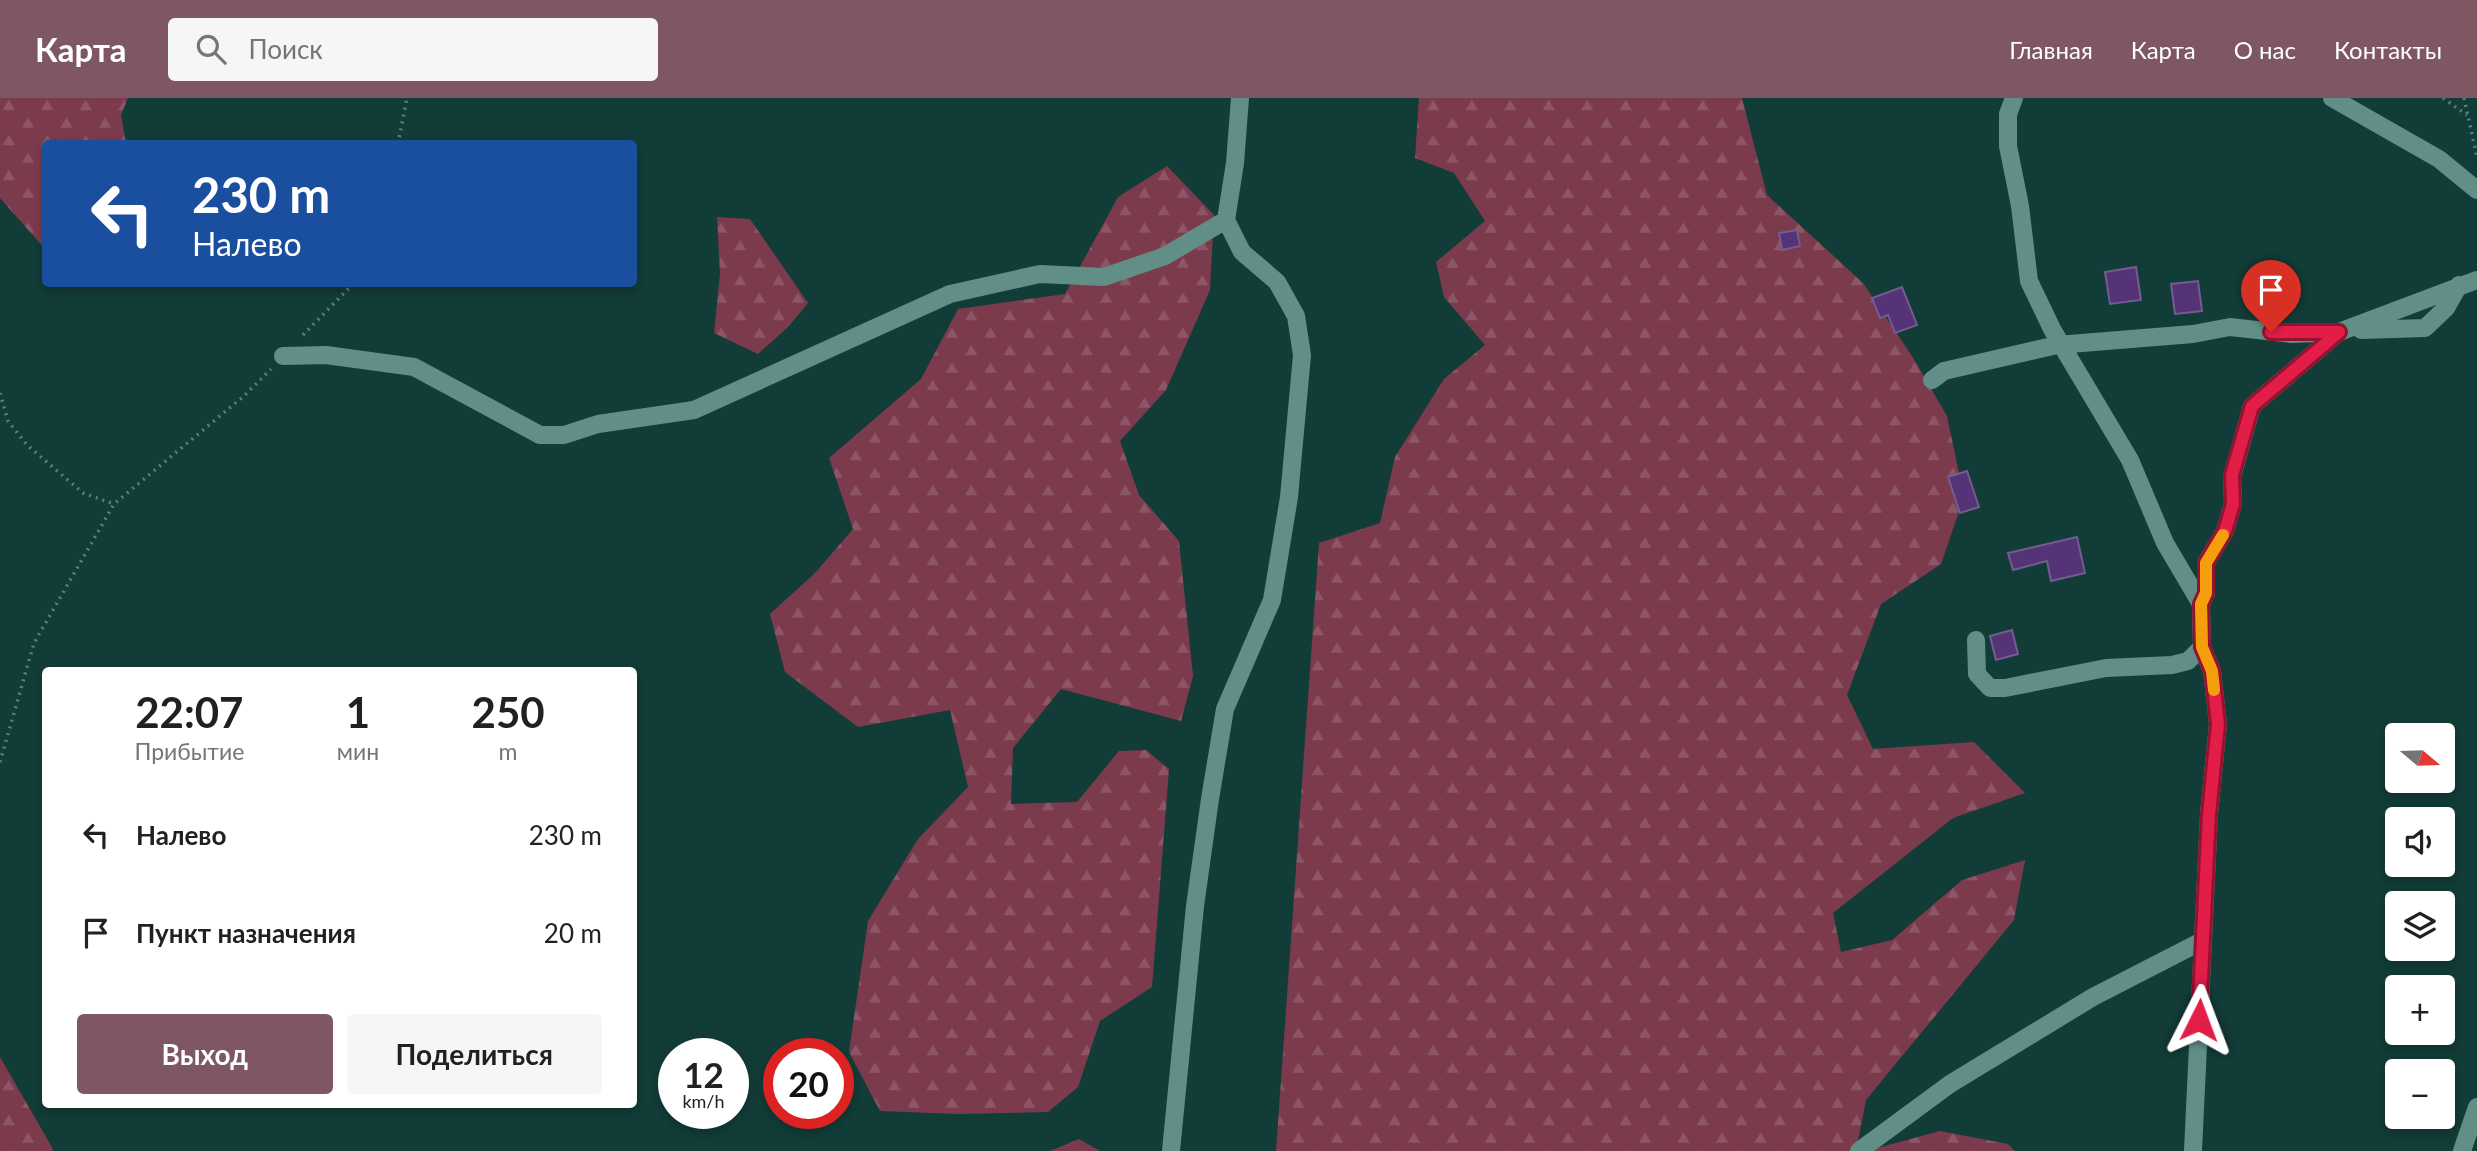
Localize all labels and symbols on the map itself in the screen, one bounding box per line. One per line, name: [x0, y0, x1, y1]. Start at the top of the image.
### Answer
pin: [2241, 260, 2301, 332]
north arrow: [2385, 723, 2455, 793]
position arrow: [2162, 983, 2236, 1057]
speed limit sign: 20: [763, 1038, 854, 1129]

